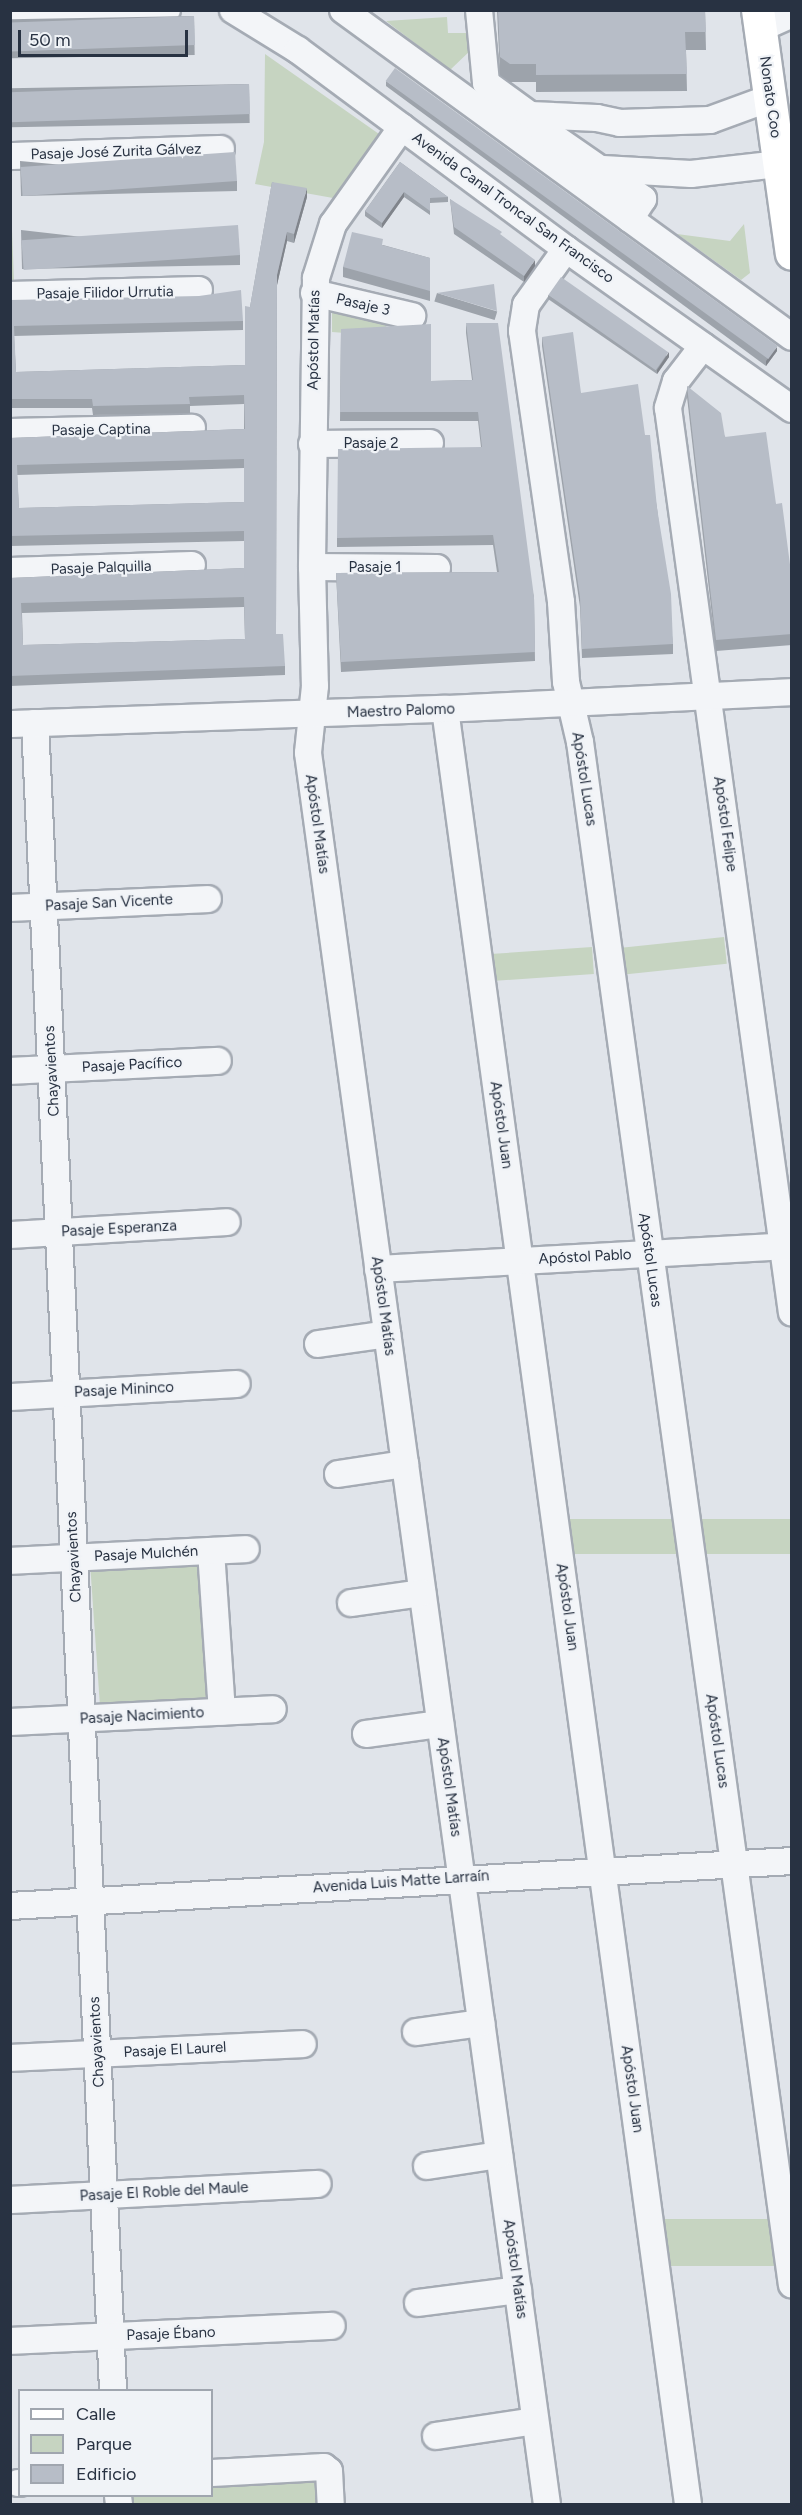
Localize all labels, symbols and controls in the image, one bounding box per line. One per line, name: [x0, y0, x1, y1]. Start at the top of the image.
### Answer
scale bar: [21, 18, 190, 56]
text: 50 m: [29, 29, 71, 51]
street label: Nonato Coo: [755, 55, 785, 139]
street label: Avenida Canal Troncal San Francisco: [409, 129, 617, 287]
street label: Pasaje José Zurita Gálvez: [30, 140, 202, 164]
street label: Pasaje Filidor Urrutia: [36, 283, 174, 303]
street label: Apóstol Matías: [304, 290, 324, 390]
street label: Pasaje 3: [334, 290, 392, 320]
street label: Pasaje Captina: [51, 420, 151, 440]
street label: Pasaje 2: [343, 435, 399, 453]
street label: Pasaje Palquilla: [50, 557, 152, 579]
street label: Pasaje 1: [349, 559, 401, 577]
street label: Maestro Palomo: [347, 700, 455, 722]
street label: Apóstol Lucas: [568, 731, 600, 827]
street label: Apóstol Matías: [301, 773, 333, 875]
street label: Apóstol Felipe: [709, 775, 741, 873]
street label: Pasaje San Vicente: [45, 891, 173, 915]
street label: Chayavientos: [41, 1025, 63, 1117]
street label: Pasaje Pacífico: [81, 1053, 183, 1077]
street label: Apóstol Juan: [486, 1080, 516, 1170]
street label: Apóstol Lucas: [634, 1212, 666, 1308]
street label: Pasaje Esperanza: [61, 1217, 177, 1241]
street label: Apóstol Pablo: [538, 1246, 632, 1268]
street label: Apóstol Matías: [367, 1255, 399, 1357]
street label: Pasaje Mininco: [74, 1378, 174, 1402]
street label: Chayavientos: [63, 1511, 85, 1603]
street label: Pasaje Mulchén: [94, 1542, 198, 1566]
street label: Apóstol Juan: [552, 1562, 582, 1652]
street label: Apóstol Lucas: [701, 1693, 733, 1789]
street label: Pasaje Nacimiento: [79, 1704, 205, 1728]
street label: Apóstol Matías: [433, 1736, 465, 1838]
street label: Avenida Luis Matte Larraín: [312, 1867, 490, 1897]
street label: Chayavientos: [86, 1996, 108, 2088]
street label: Pasaje El Laurel: [123, 2038, 227, 2062]
street label: Apóstol Juan: [617, 2044, 647, 2134]
street label: Pasaje El Roble del Maule: [79, 2179, 249, 2205]
street label: Apóstol Matías: [499, 2218, 531, 2320]
street label: Pasaje Ébano: [126, 2323, 216, 2345]
legend: [18, 2389, 213, 2497]
text: Calle: [76, 2403, 116, 2425]
text: Parque: [76, 2433, 132, 2455]
text: Edificio: [76, 2463, 137, 2485]

